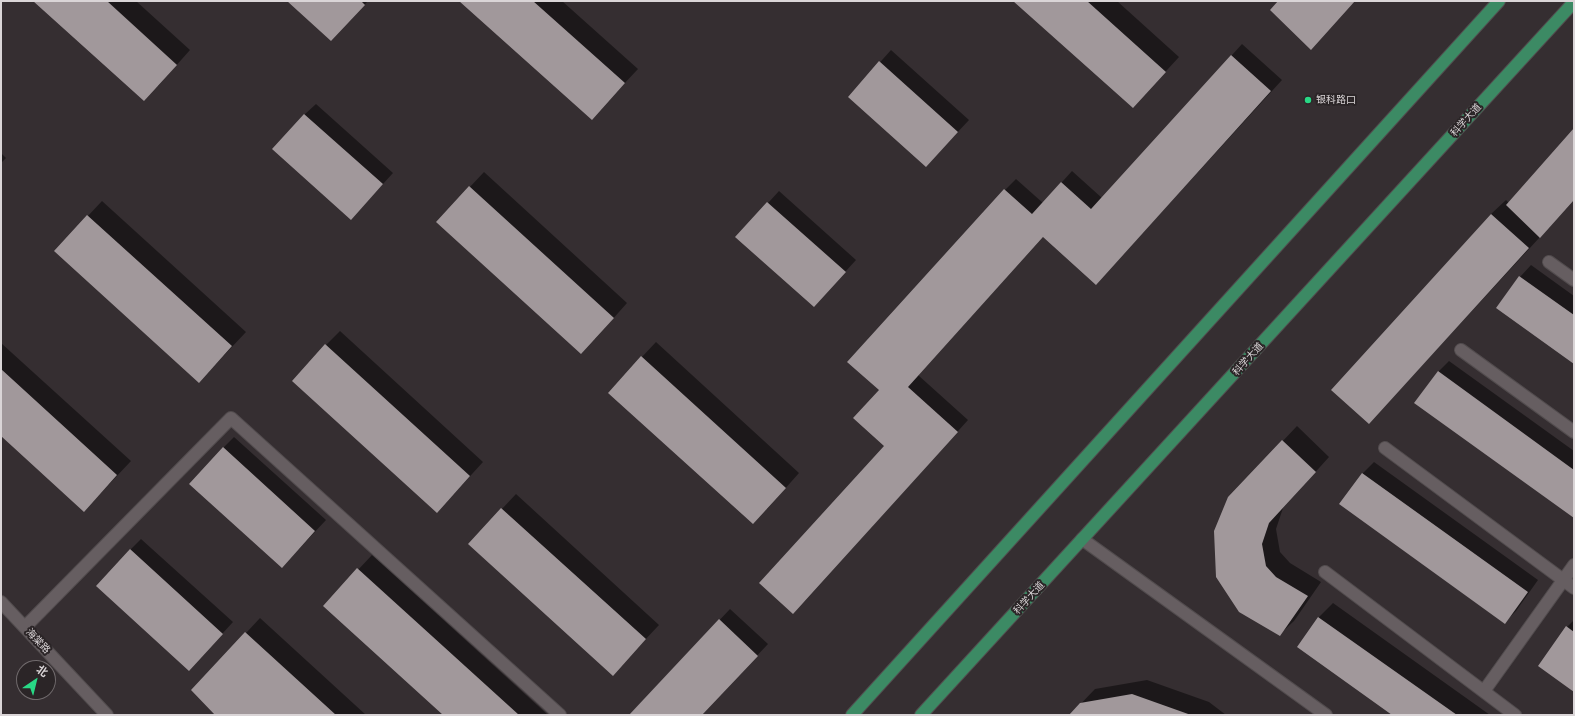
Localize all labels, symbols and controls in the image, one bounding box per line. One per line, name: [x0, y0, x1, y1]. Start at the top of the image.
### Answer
place label: 银科路口: [1316, 94, 1356, 106]
marker: 银科路口: [1303, 95, 1313, 105]
street label: 科学大道: [1448, 101, 1484, 139]
street label: 科学大道: [1230, 340, 1266, 378]
street label: 科学大道: [1011, 579, 1047, 617]
street label: 海棠路: [23, 626, 53, 656]
north arrow: [16, 660, 56, 700]
text: 北: [34, 661, 51, 680]

